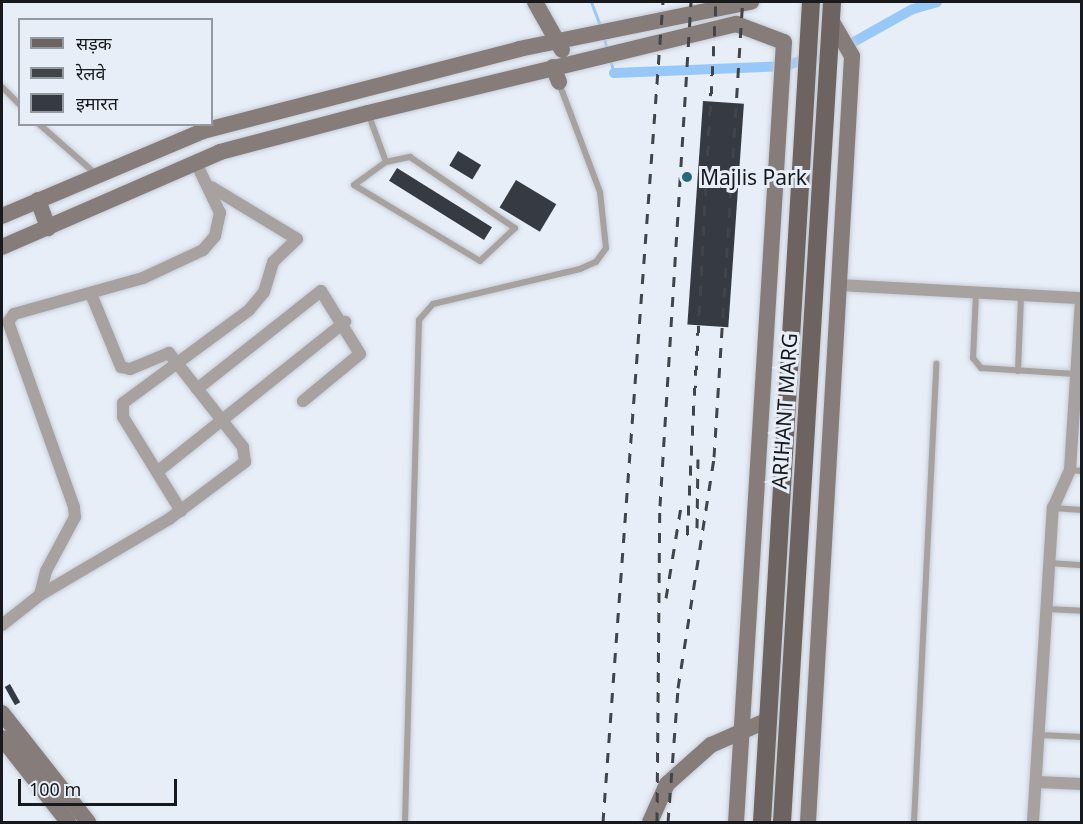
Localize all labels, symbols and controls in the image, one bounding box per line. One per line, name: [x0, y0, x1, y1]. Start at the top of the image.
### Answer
legend: [18, 18, 213, 126]
text: सड़क: [76, 31, 112, 55]
text: रेलवे: [76, 61, 106, 85]
text: इमारत: [76, 91, 118, 115]
place label: Majlis Park: [700, 164, 807, 190]
marker: Majlis Park: [678, 168, 696, 186]
street label: ARIHANT MARG: [766, 332, 802, 490]
scale bar: [21, 767, 180, 805]
text: 100 m: [29, 777, 81, 801]

